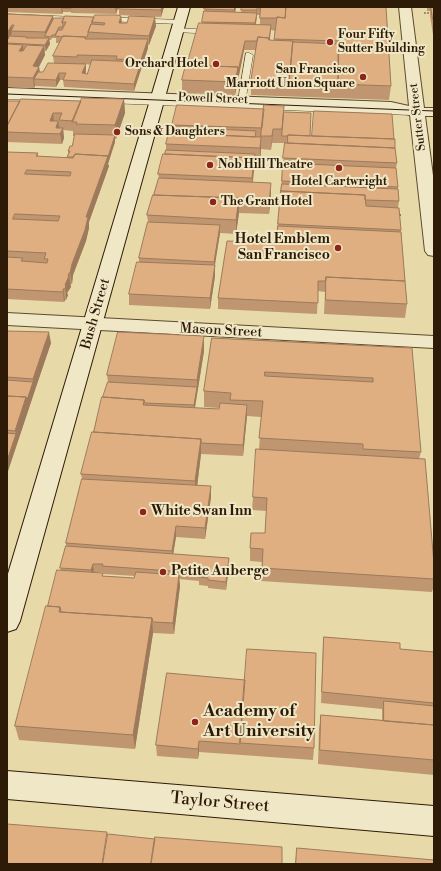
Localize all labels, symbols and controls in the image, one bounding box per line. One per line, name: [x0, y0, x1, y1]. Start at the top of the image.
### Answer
place label: Four Fifty Sutter Building: [338, 28, 425, 56]
marker: Four Fifty Sutter Building: [325, 37, 335, 47]
place label: Orchard Hotel: [125, 57, 208, 71]
marker: Orchard Hotel: [211, 59, 221, 69]
place label: San Francisco Marriott Union Square: [226, 63, 355, 91]
marker: San Francisco Marriott Union Square: [358, 72, 368, 82]
street label: Sutter Street: [407, 82, 429, 152]
street label: Powell Street: [178, 91, 248, 107]
place label: Sons & Daughters: [125, 125, 225, 139]
marker: Sons & Daughters: [112, 127, 122, 137]
place label: Nob Hill Theatre: [218, 158, 313, 172]
marker: Nob Hill Theatre: [205, 160, 215, 170]
marker: Hotel Cartwright: [334, 163, 344, 173]
place label: Hotel Cartwright: [291, 175, 387, 189]
place label: The Grant Hotel: [221, 195, 312, 209]
marker: The Grant Hotel: [208, 197, 218, 207]
place label: Hotel Emblem San Francisco: [235, 232, 330, 264]
marker: Hotel Emblem San Francisco: [333, 243, 343, 253]
street label: Bush Street: [78, 276, 114, 352]
street label: Mason Street: [179, 320, 263, 342]
place label: White Swan Inn: [151, 504, 252, 520]
marker: White Swan Inn: [138, 507, 148, 517]
place label: Petite Auberge: [171, 564, 269, 580]
marker: Petite Auberge: [158, 567, 168, 577]
place label: Academy of Art University: [203, 702, 315, 742]
marker: Academy of Art University: [190, 717, 200, 727]
street label: Taylor Street: [170, 789, 270, 817]

